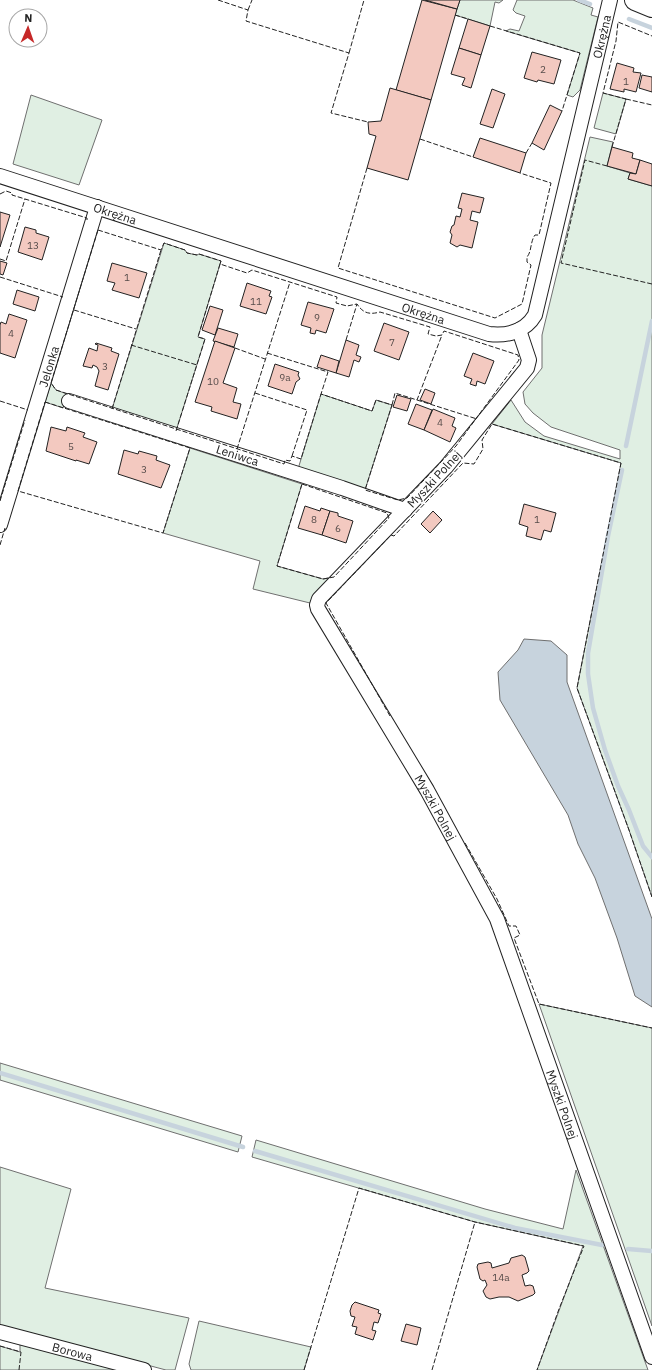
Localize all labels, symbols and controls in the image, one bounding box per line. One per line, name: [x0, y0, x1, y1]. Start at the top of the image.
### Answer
north arrow: [8, 8, 48, 48]
text: N: [24, 11, 33, 25]
street label: Okrężna: [589, 13, 614, 60]
house number: 2: [540, 63, 546, 76]
house number: 1: [623, 75, 629, 88]
street label: Okrężna: [92, 199, 139, 227]
house number: 13: [27, 239, 39, 252]
house number: 1: [124, 271, 130, 284]
house number: 11: [250, 295, 262, 308]
street label: Okrężna: [400, 299, 447, 327]
house number: 9: [314, 311, 320, 324]
house number: 4: [8, 327, 14, 340]
house number: 7: [389, 336, 395, 349]
street label: Jelonka: [35, 343, 62, 389]
house number: 3: [102, 360, 108, 373]
house number: 9a: [279, 371, 291, 384]
house number: 10: [207, 375, 219, 388]
house number: 4: [437, 416, 443, 429]
house number: 5: [68, 440, 74, 453]
street label: Leniwca: [214, 441, 261, 469]
street label: Myszki Polnej: [404, 447, 464, 511]
house number: 3: [141, 463, 147, 476]
house number: 8: [311, 513, 317, 526]
house number: 1: [534, 513, 540, 526]
house number: 6: [335, 522, 341, 535]
street label: Myszki Polnej: [412, 772, 460, 842]
street label: Myszki Polnej: [543, 1068, 582, 1141]
house number: 14a: [492, 1271, 510, 1284]
street label: Borowa: [51, 1339, 95, 1364]

